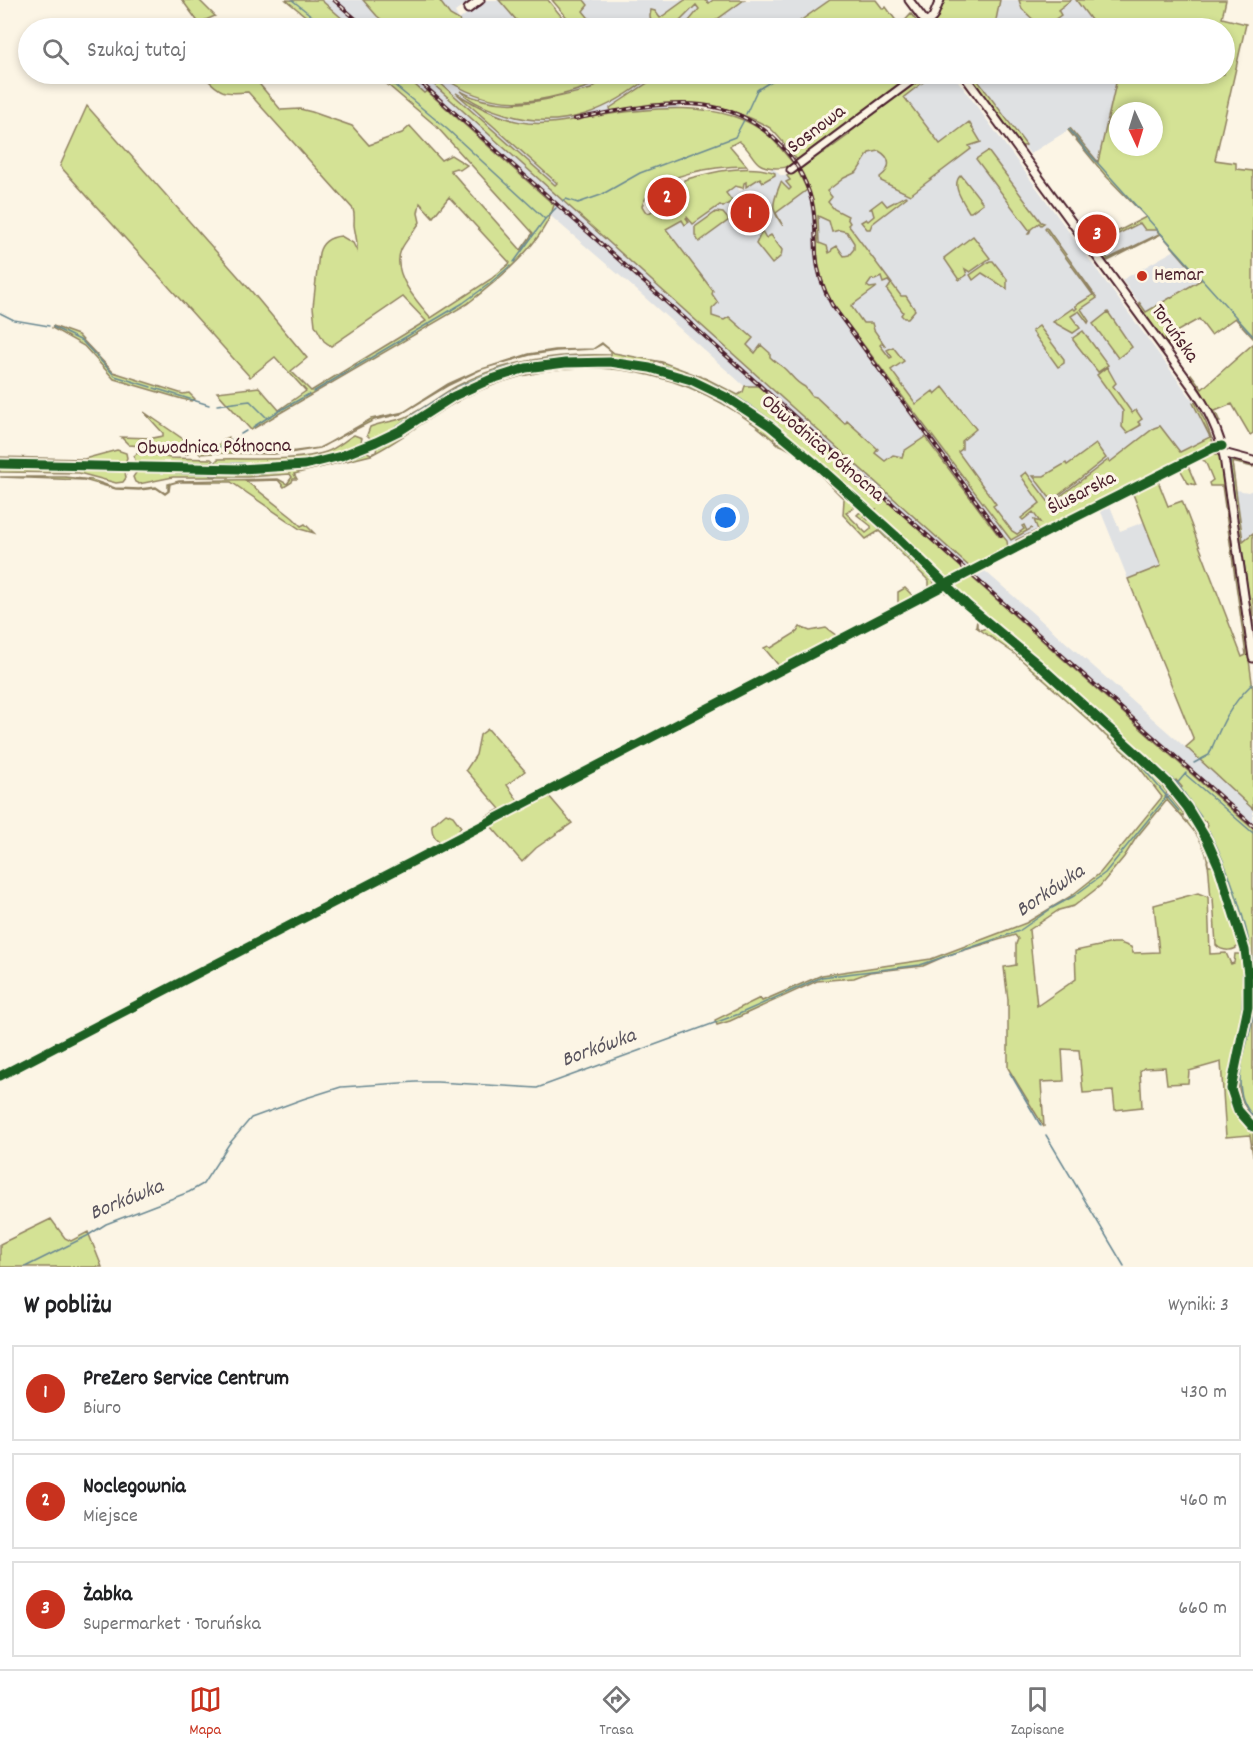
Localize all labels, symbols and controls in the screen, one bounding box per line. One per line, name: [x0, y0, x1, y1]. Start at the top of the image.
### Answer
search box: [18, 18, 1235, 84]
icon: search: [39, 35, 72, 68]
text: Szukaj tutaj: [87, 36, 186, 67]
street label: Sosnowa: [782, 98, 852, 161]
north arrow: [1109, 102, 1163, 156]
pin: 2: [648, 174, 686, 220]
pin: 1: [730, 190, 770, 236]
pin: 3: [1078, 212, 1116, 256]
place label: Hemar: [1154, 262, 1204, 290]
marker: Hemar: [1135, 269, 1149, 283]
street label: Toruńska: [1143, 299, 1205, 370]
street label: Obwodnica Północna: [754, 389, 890, 510]
street label: Obwodnica Północna: [137, 433, 292, 463]
street label: Ślusarska: [1043, 465, 1121, 523]
your location: [711, 503, 740, 532]
water label: Borkówka: [1011, 857, 1092, 926]
water label: Borkówka: [558, 1021, 641, 1076]
water label: Borkówka: [86, 1172, 169, 1229]
text: W pobliżu: [24, 1288, 112, 1325]
text: Wyniki: 3: [1168, 1292, 1229, 1320]
text: PreZero Service Centrum: [83, 1364, 289, 1395]
text: 1: [43, 1379, 48, 1407]
text: 430 m: [1181, 1379, 1227, 1407]
text: Biuro: [83, 1395, 121, 1423]
text: Noclegownia: [83, 1472, 186, 1503]
text: 2: [41, 1487, 50, 1515]
text: 460 m: [1180, 1487, 1227, 1515]
text: Miejsce: [83, 1503, 138, 1531]
text: Żabka: [83, 1580, 132, 1611]
text: 3: [41, 1595, 50, 1623]
text: 660 m: [1178, 1595, 1227, 1623]
text: Supermarket · Toruńska: [83, 1611, 261, 1639]
tab: Mapa: [189, 1683, 222, 1742]
tab: Trasa: [599, 1683, 633, 1742]
tab: Zapisane: [1011, 1683, 1064, 1742]

